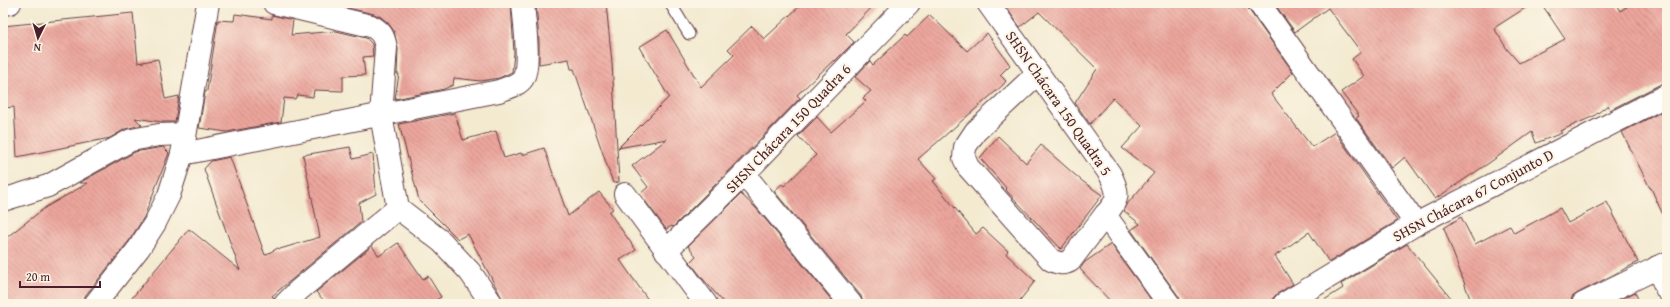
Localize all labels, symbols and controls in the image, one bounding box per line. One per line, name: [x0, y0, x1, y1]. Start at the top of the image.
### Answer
north arrow: [18, 18, 58, 58]
street label: SHSN Chácara 150 Quadra 5: [1001, 26, 1117, 180]
text: N: [32, 40, 41, 56]
street label: SHSN Chácara 150 Quadra 6: [721, 59, 855, 197]
street label: SHSN Chácara 67 Conjunto D: [1389, 144, 1557, 246]
scale bar: [20, 263, 100, 289]
text: 20 m: [26, 268, 50, 285]

